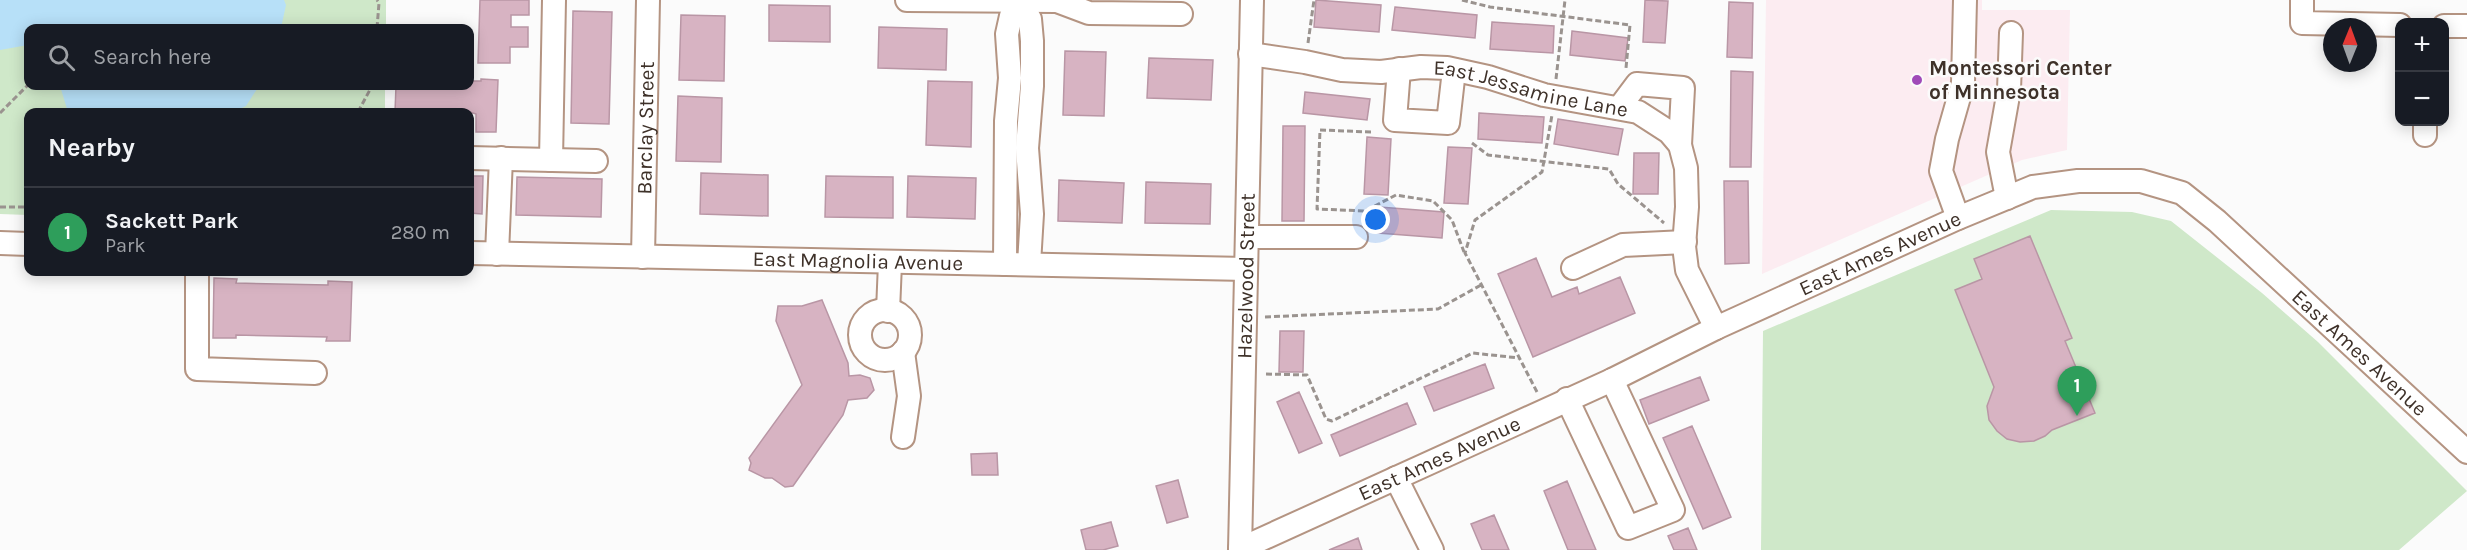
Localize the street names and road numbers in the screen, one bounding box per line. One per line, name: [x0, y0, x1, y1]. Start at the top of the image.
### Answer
street label: East Jessamine Lane: [1433, 55, 1630, 122]
street label: Barclay Street: [632, 61, 659, 195]
street label: Hazelwood Street: [1232, 193, 1260, 359]
street label: East Ames Avenue: [1795, 206, 1965, 301]
street label: East Magnolia Avenue: [752, 247, 963, 275]
street label: East Ames Avenue: [2287, 285, 2432, 421]
street label: East Ames Avenue: [1355, 411, 1524, 506]

